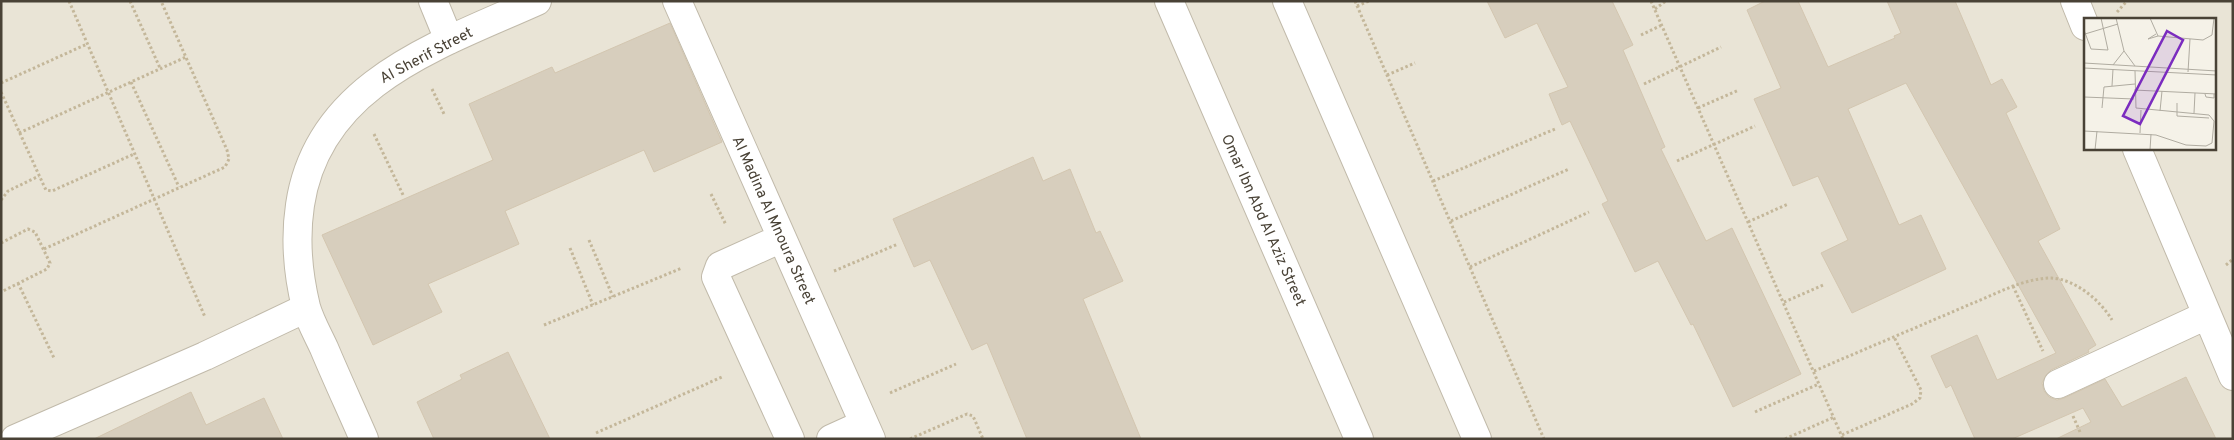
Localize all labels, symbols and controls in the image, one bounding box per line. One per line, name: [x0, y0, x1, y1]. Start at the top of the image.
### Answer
inset map: [2084, 18, 2216, 150]
street label: Al Sherif Street: [377, 24, 477, 89]
street label: Omar Ibn Abd Al Aziz Street: [1216, 132, 1309, 310]
street label: Al Madina Al Mnoura Street: [727, 133, 818, 308]

